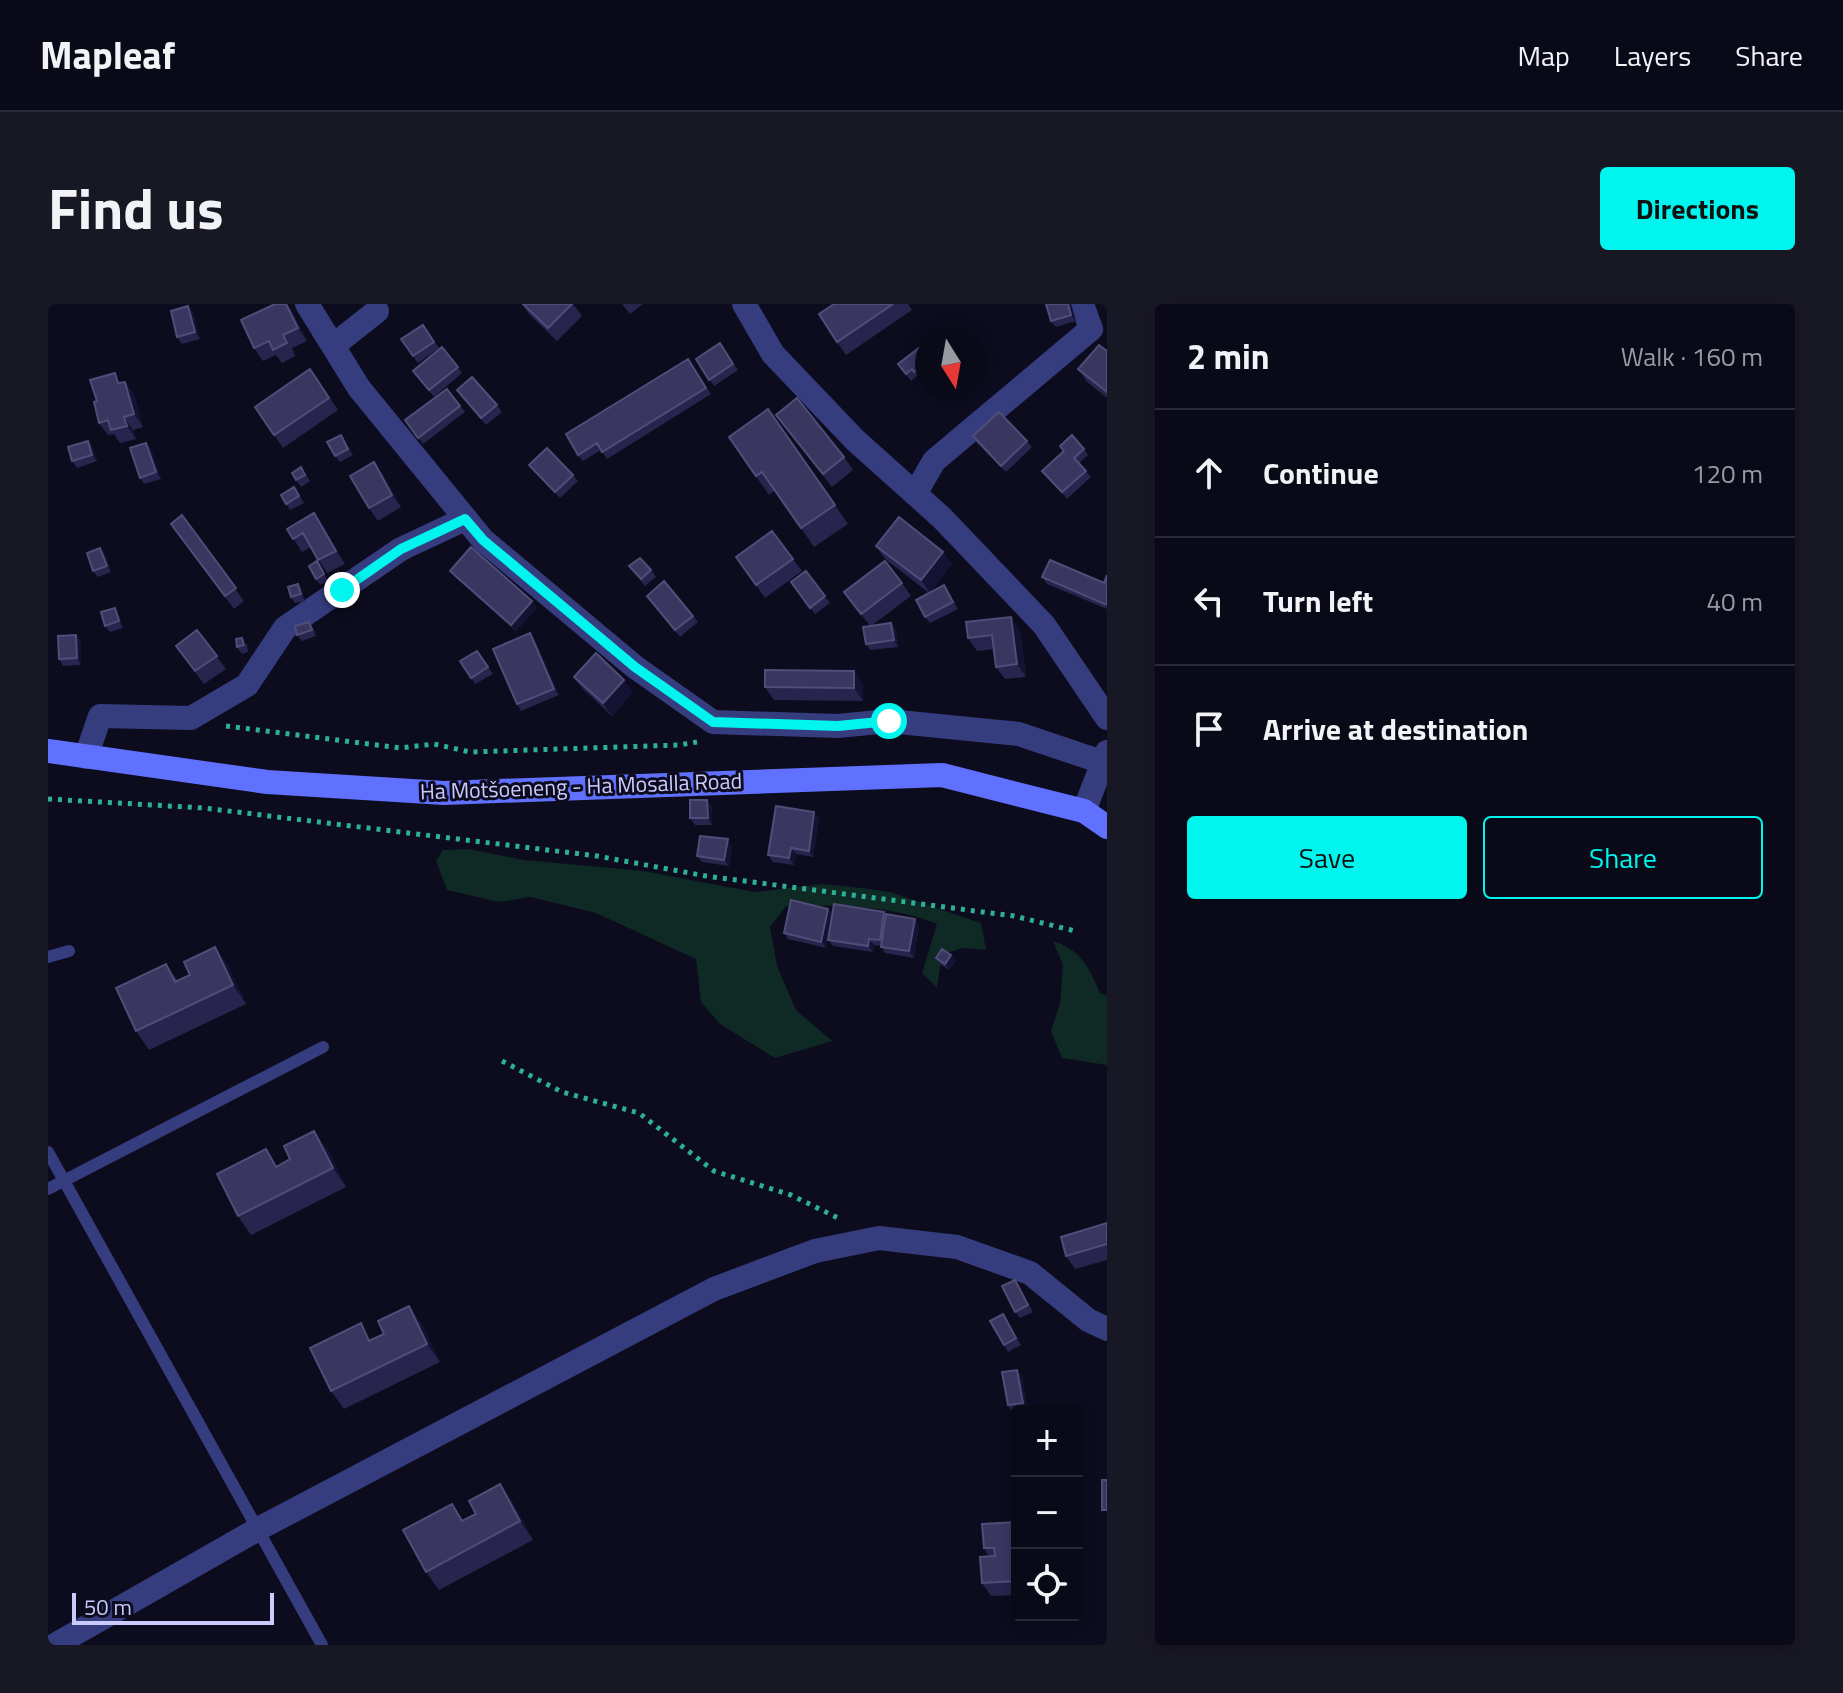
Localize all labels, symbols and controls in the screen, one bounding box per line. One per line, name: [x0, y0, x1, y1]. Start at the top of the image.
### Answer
text: Mapleaf: [40, 26, 175, 84]
text: Map: [1517, 34, 1570, 77]
text: Layers: [1614, 34, 1691, 77]
text: Share: [1735, 34, 1803, 77]
text: Find us: [48, 166, 224, 251]
button: Directions: [1600, 167, 1795, 250]
north arrow: [915, 328, 987, 400]
text: 2 min: [1187, 330, 1270, 382]
text: Walk · 160 m: [1621, 337, 1763, 376]
text: Continue: [1263, 450, 1379, 496]
icon: ahead: [1187, 451, 1231, 495]
text: 120 m: [1692, 454, 1763, 493]
route end: [324, 572, 360, 608]
text: Turn left: [1263, 578, 1373, 624]
icon: left: [1187, 579, 1231, 623]
text: 40 m: [1706, 582, 1763, 621]
route start: [871, 703, 907, 739]
text: Arrive at destination: [1263, 706, 1528, 752]
icon: arrive: [1187, 707, 1231, 751]
street label: Ha Motšoeneng - Ha Mosalla Road: [419, 763, 743, 809]
button: Save: [1187, 816, 1467, 899]
button: Share: [1483, 816, 1763, 899]
map controls: [1011, 1405, 1083, 1621]
button: +: [1011, 1405, 1083, 1477]
button: −: [1011, 1477, 1083, 1549]
button: locate: [1011, 1549, 1083, 1621]
scale bar: [72, 1589, 274, 1625]
text: 50 m: [84, 1590, 132, 1624]

